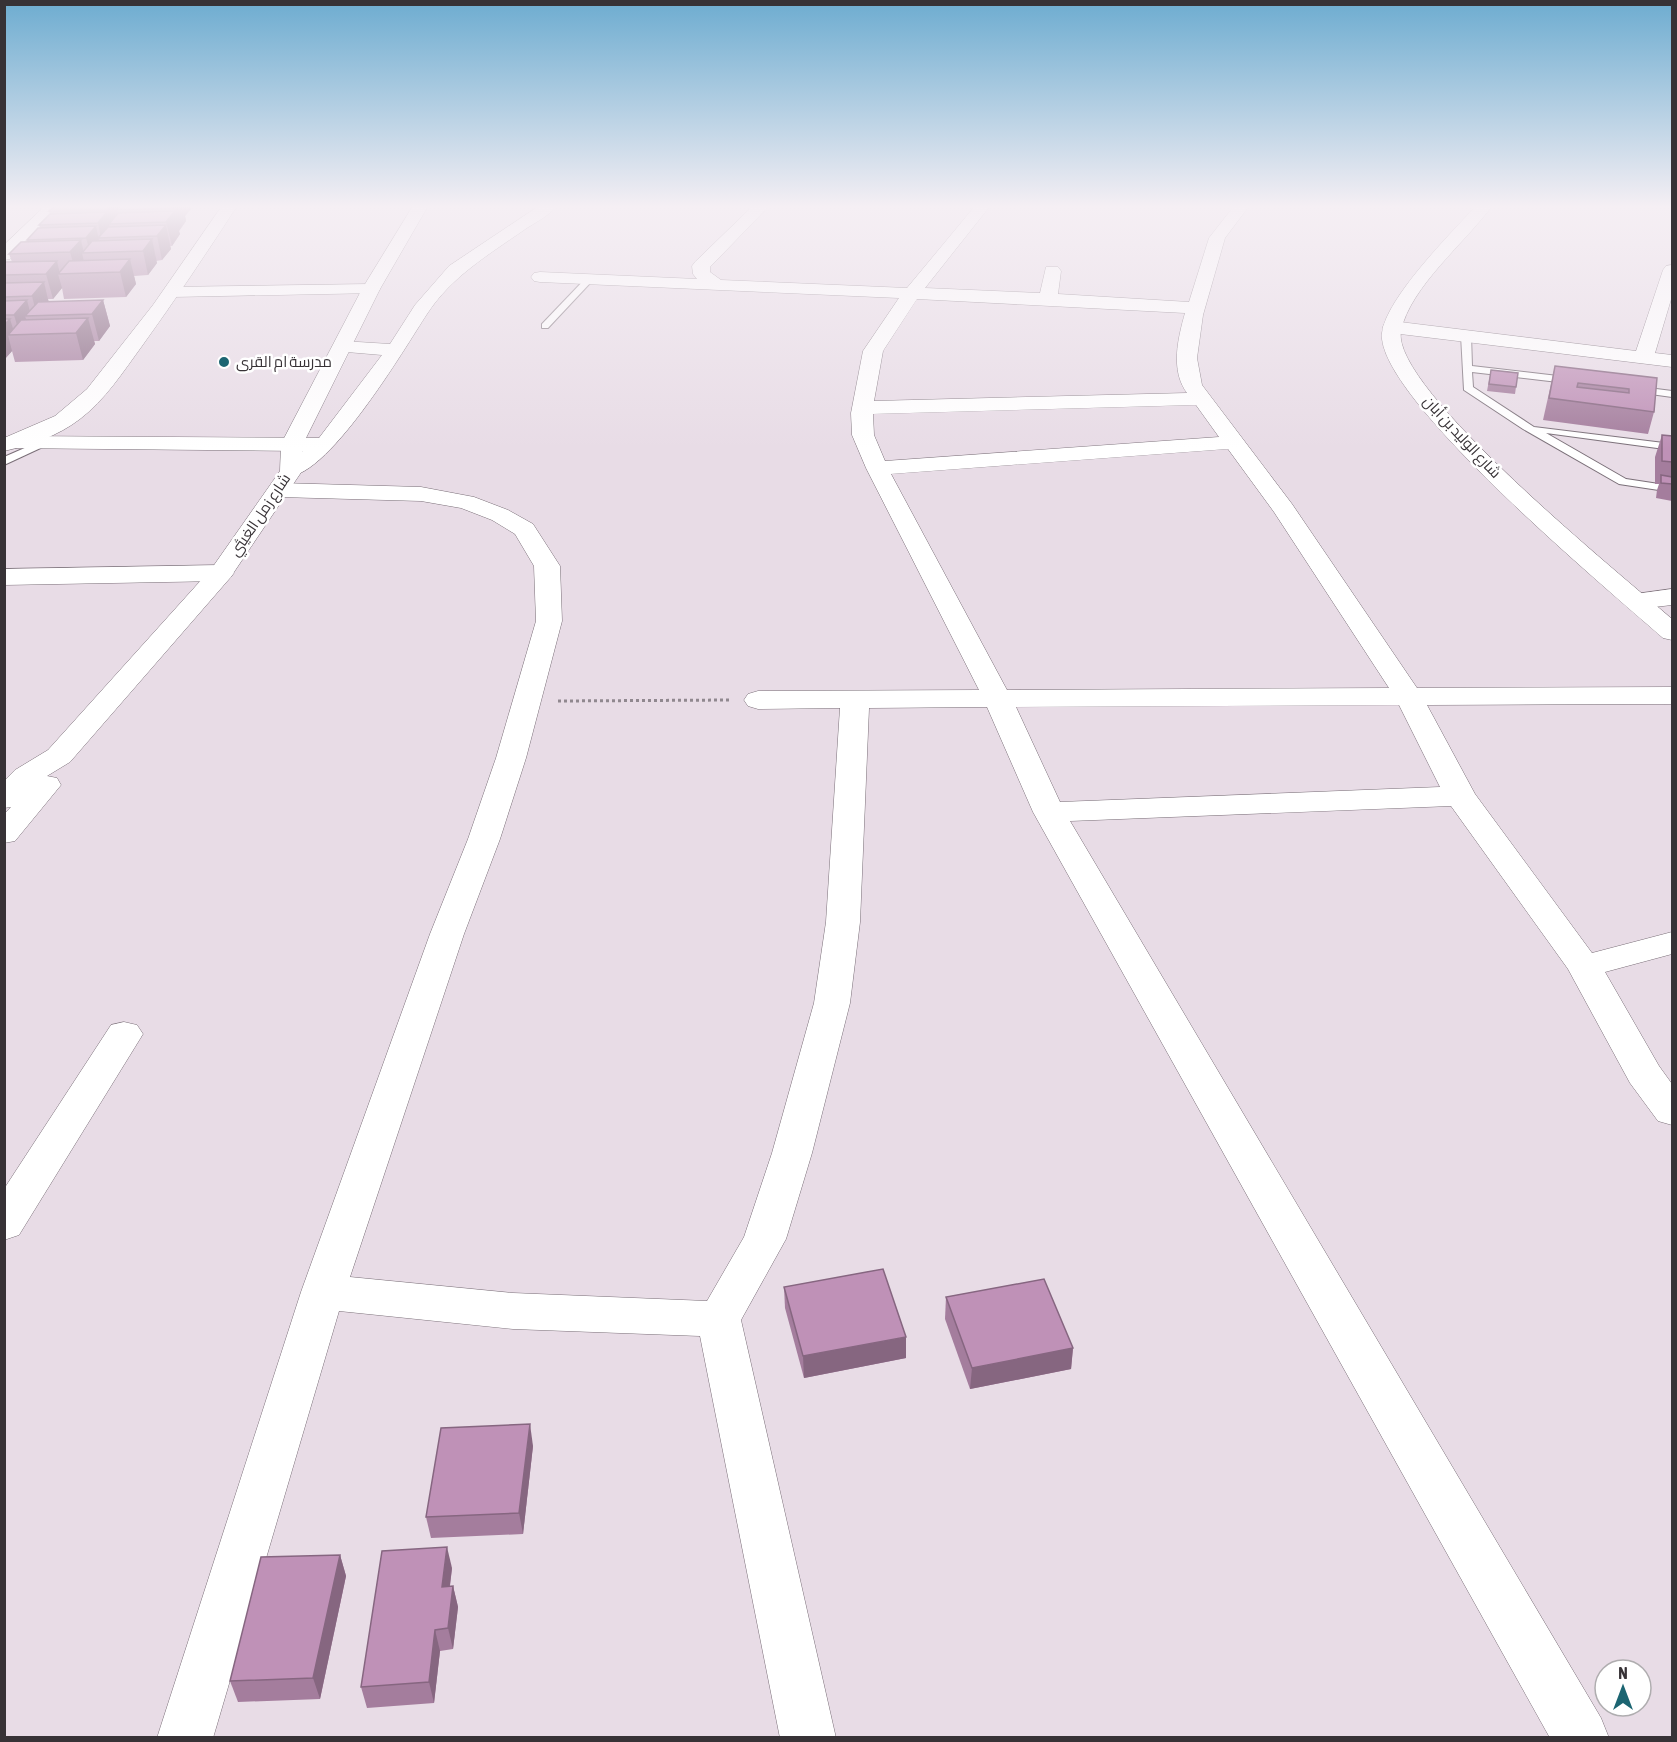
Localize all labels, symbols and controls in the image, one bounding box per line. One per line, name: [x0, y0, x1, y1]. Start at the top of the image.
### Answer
place label: مدرسة ام القرى: [236, 353, 332, 372]
marker: مدرسة ام القرى: [217, 355, 231, 369]
street label: شارع الوليد بن أبان: [1418, 392, 1505, 483]
street label: شارع زمل الغيثي: [226, 470, 297, 562]
north arrow: [1593, 1658, 1653, 1718]
text: N: [1618, 1664, 1628, 1682]

